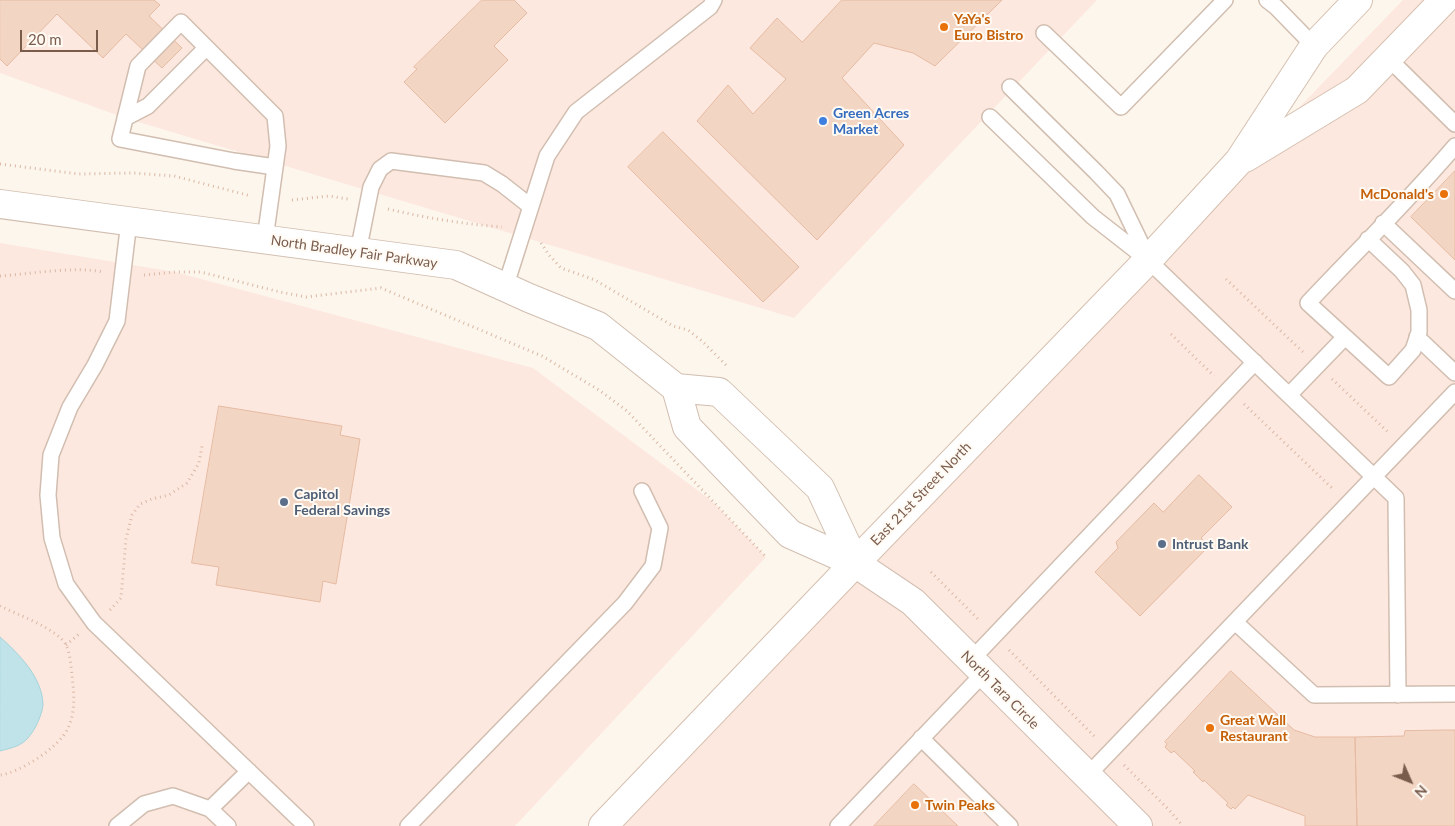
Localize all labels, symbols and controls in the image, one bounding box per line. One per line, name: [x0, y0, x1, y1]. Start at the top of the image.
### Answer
place label: YaYa's Euro Bistro: [954, 11, 1023, 44]
scale bar: [22, 20, 100, 52]
marker: YaYa's Euro Bistro: [938, 21, 950, 33]
text: 20 m: [28, 30, 62, 48]
place label: Green Acres Market: [833, 105, 909, 138]
marker: Green Acres Market: [817, 115, 829, 127]
place label: McDonald's: [1360, 186, 1434, 202]
marker: McDonald's: [1438, 188, 1450, 200]
street label: North Bradley Fair Parkway: [270, 232, 438, 272]
street label: East 21st Street North: [867, 439, 975, 549]
place label: Capitol Federal Savings: [294, 486, 390, 518]
marker: Capitol Federal Savings: [278, 496, 290, 508]
place label: Intrust Bank: [1172, 536, 1249, 552]
marker: Intrust Bank: [1156, 538, 1168, 550]
street label: North Tara Circle: [957, 647, 1043, 733]
place label: Great Wall Restaurant: [1220, 712, 1288, 744]
marker: Great Wall Restaurant: [1204, 722, 1216, 734]
north arrow: [1385, 756, 1435, 806]
text: N: [1411, 782, 1431, 802]
place label: Twin Peaks: [925, 797, 995, 813]
marker: Twin Peaks: [909, 799, 921, 811]

